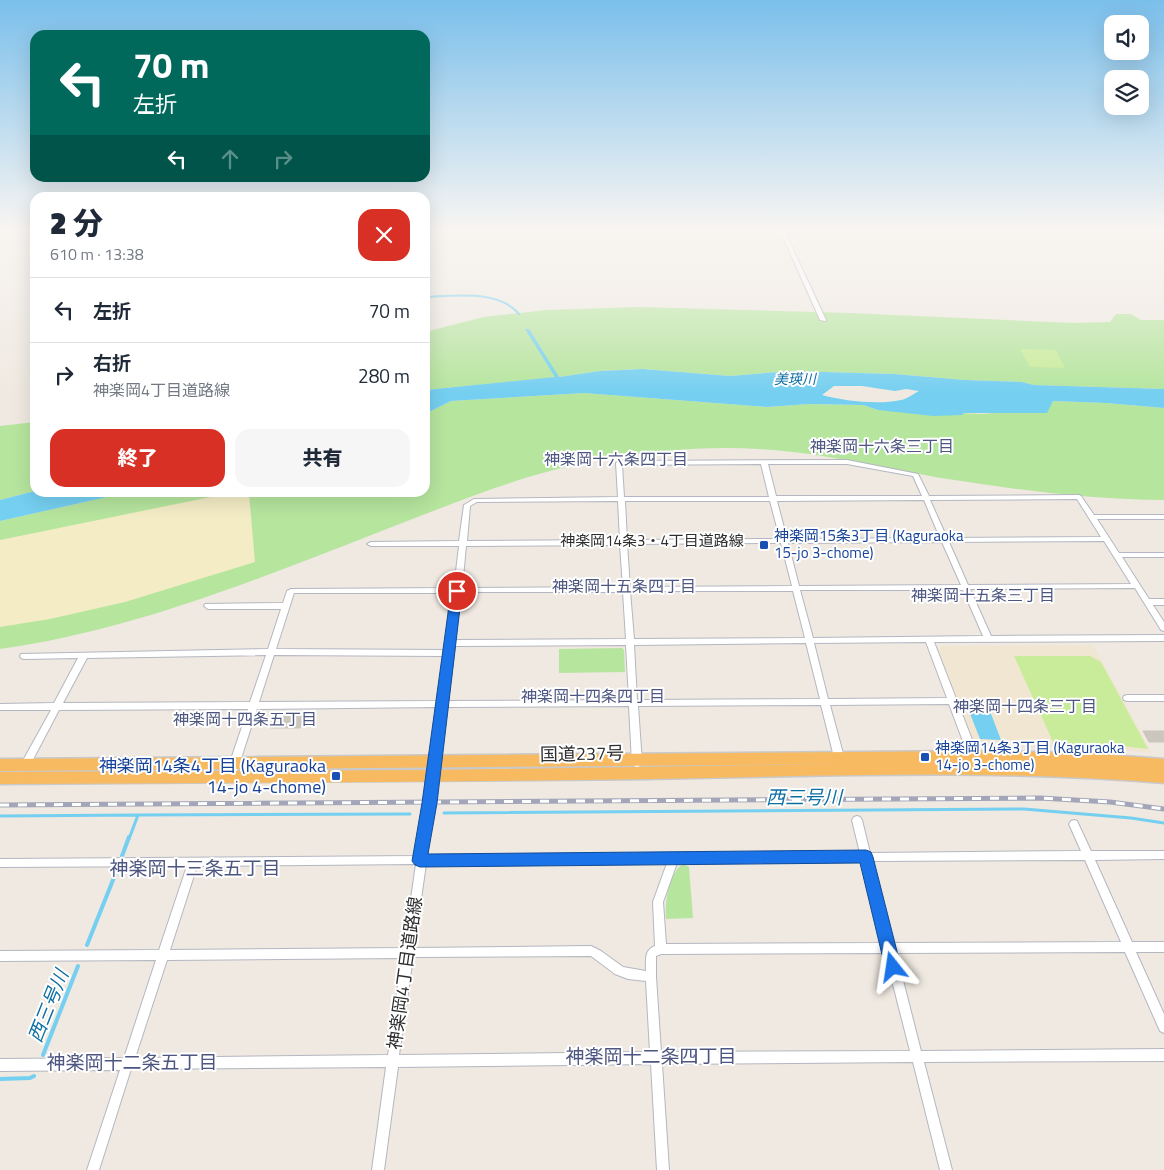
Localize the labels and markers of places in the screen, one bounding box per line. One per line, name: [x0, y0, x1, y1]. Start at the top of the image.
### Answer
place label: 神楽岡15条3丁目 (Kaguraoka 15-jo 3-chome): [774, 524, 964, 564]
marker: 神楽岡15条3丁目 (Kaguraoka 15-jo 3-chome): [758, 539, 770, 551]
pin: [436, 570, 478, 612]
place label: 神楽岡14条3丁目 (Kaguraoka 14-jo 3-chome): [935, 736, 1125, 776]
marker: 神楽岡14条3丁目 (Kaguraoka 14-jo 3-chome): [919, 751, 931, 763]
place label: 神楽岡14条4丁目 (Kaguraoka 14-jo 4-chome): [99, 752, 326, 800]
marker: 神楽岡14条4丁目 (Kaguraoka 14-jo 4-chome): [330, 770, 342, 782]

